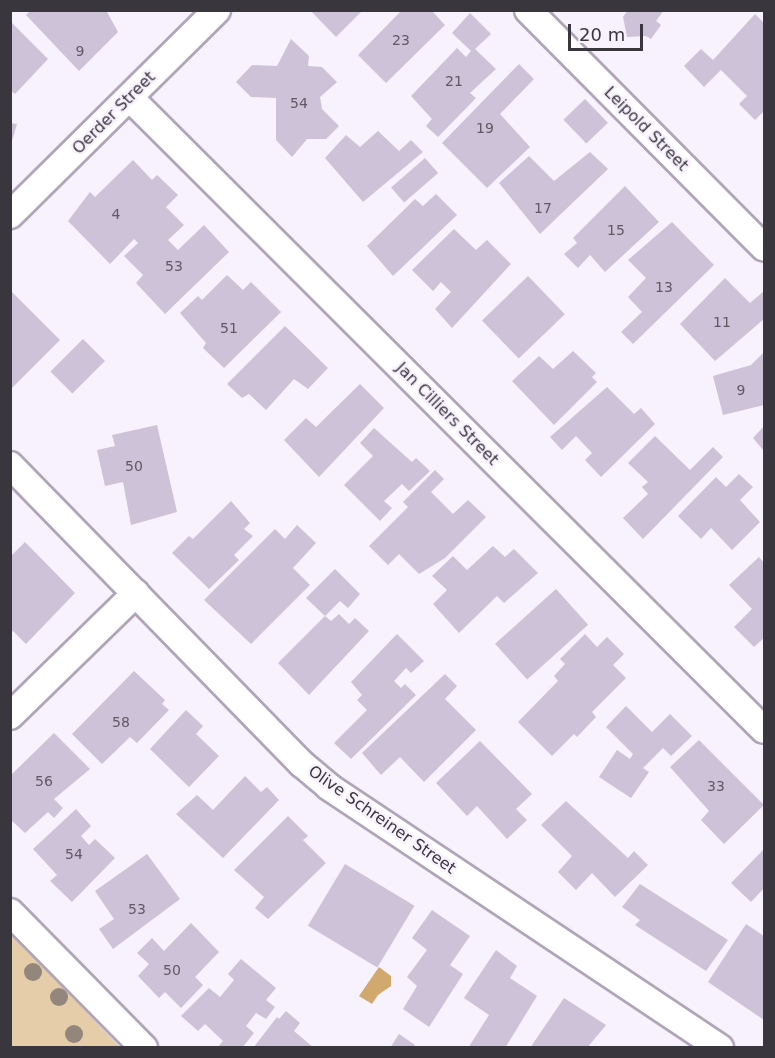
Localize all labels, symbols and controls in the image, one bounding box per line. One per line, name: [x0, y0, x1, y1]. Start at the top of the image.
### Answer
scale bar: [571, 12, 646, 50]
text: 20 m: [579, 24, 625, 45]
house number: 23: [392, 32, 410, 48]
house number: 9: [76, 43, 84, 59]
street label: Oerder Street: [69, 68, 159, 158]
house number: 21: [445, 73, 463, 89]
street label: Leipold Street: [600, 83, 692, 175]
house number: 54: [290, 95, 308, 111]
house number: 19: [476, 120, 494, 136]
house number: 17: [534, 200, 552, 216]
house number: 4: [112, 206, 120, 222]
house number: 15: [607, 222, 625, 238]
house number: 53: [165, 258, 183, 274]
house number: 13: [655, 279, 673, 295]
house number: 11: [713, 314, 731, 330]
house number: 51: [220, 320, 238, 336]
street label: Jan Cilliers Street: [392, 359, 502, 469]
house number: 9: [737, 382, 745, 398]
house number: 50: [125, 458, 143, 474]
house number: 58: [112, 714, 130, 730]
street label: Olive Schreiner Street: [305, 762, 459, 878]
house number: 56: [35, 773, 53, 789]
house number: 33: [707, 778, 725, 794]
house number: 54: [65, 846, 83, 862]
house number: 53: [128, 901, 146, 917]
house number: 50: [163, 962, 181, 978]

